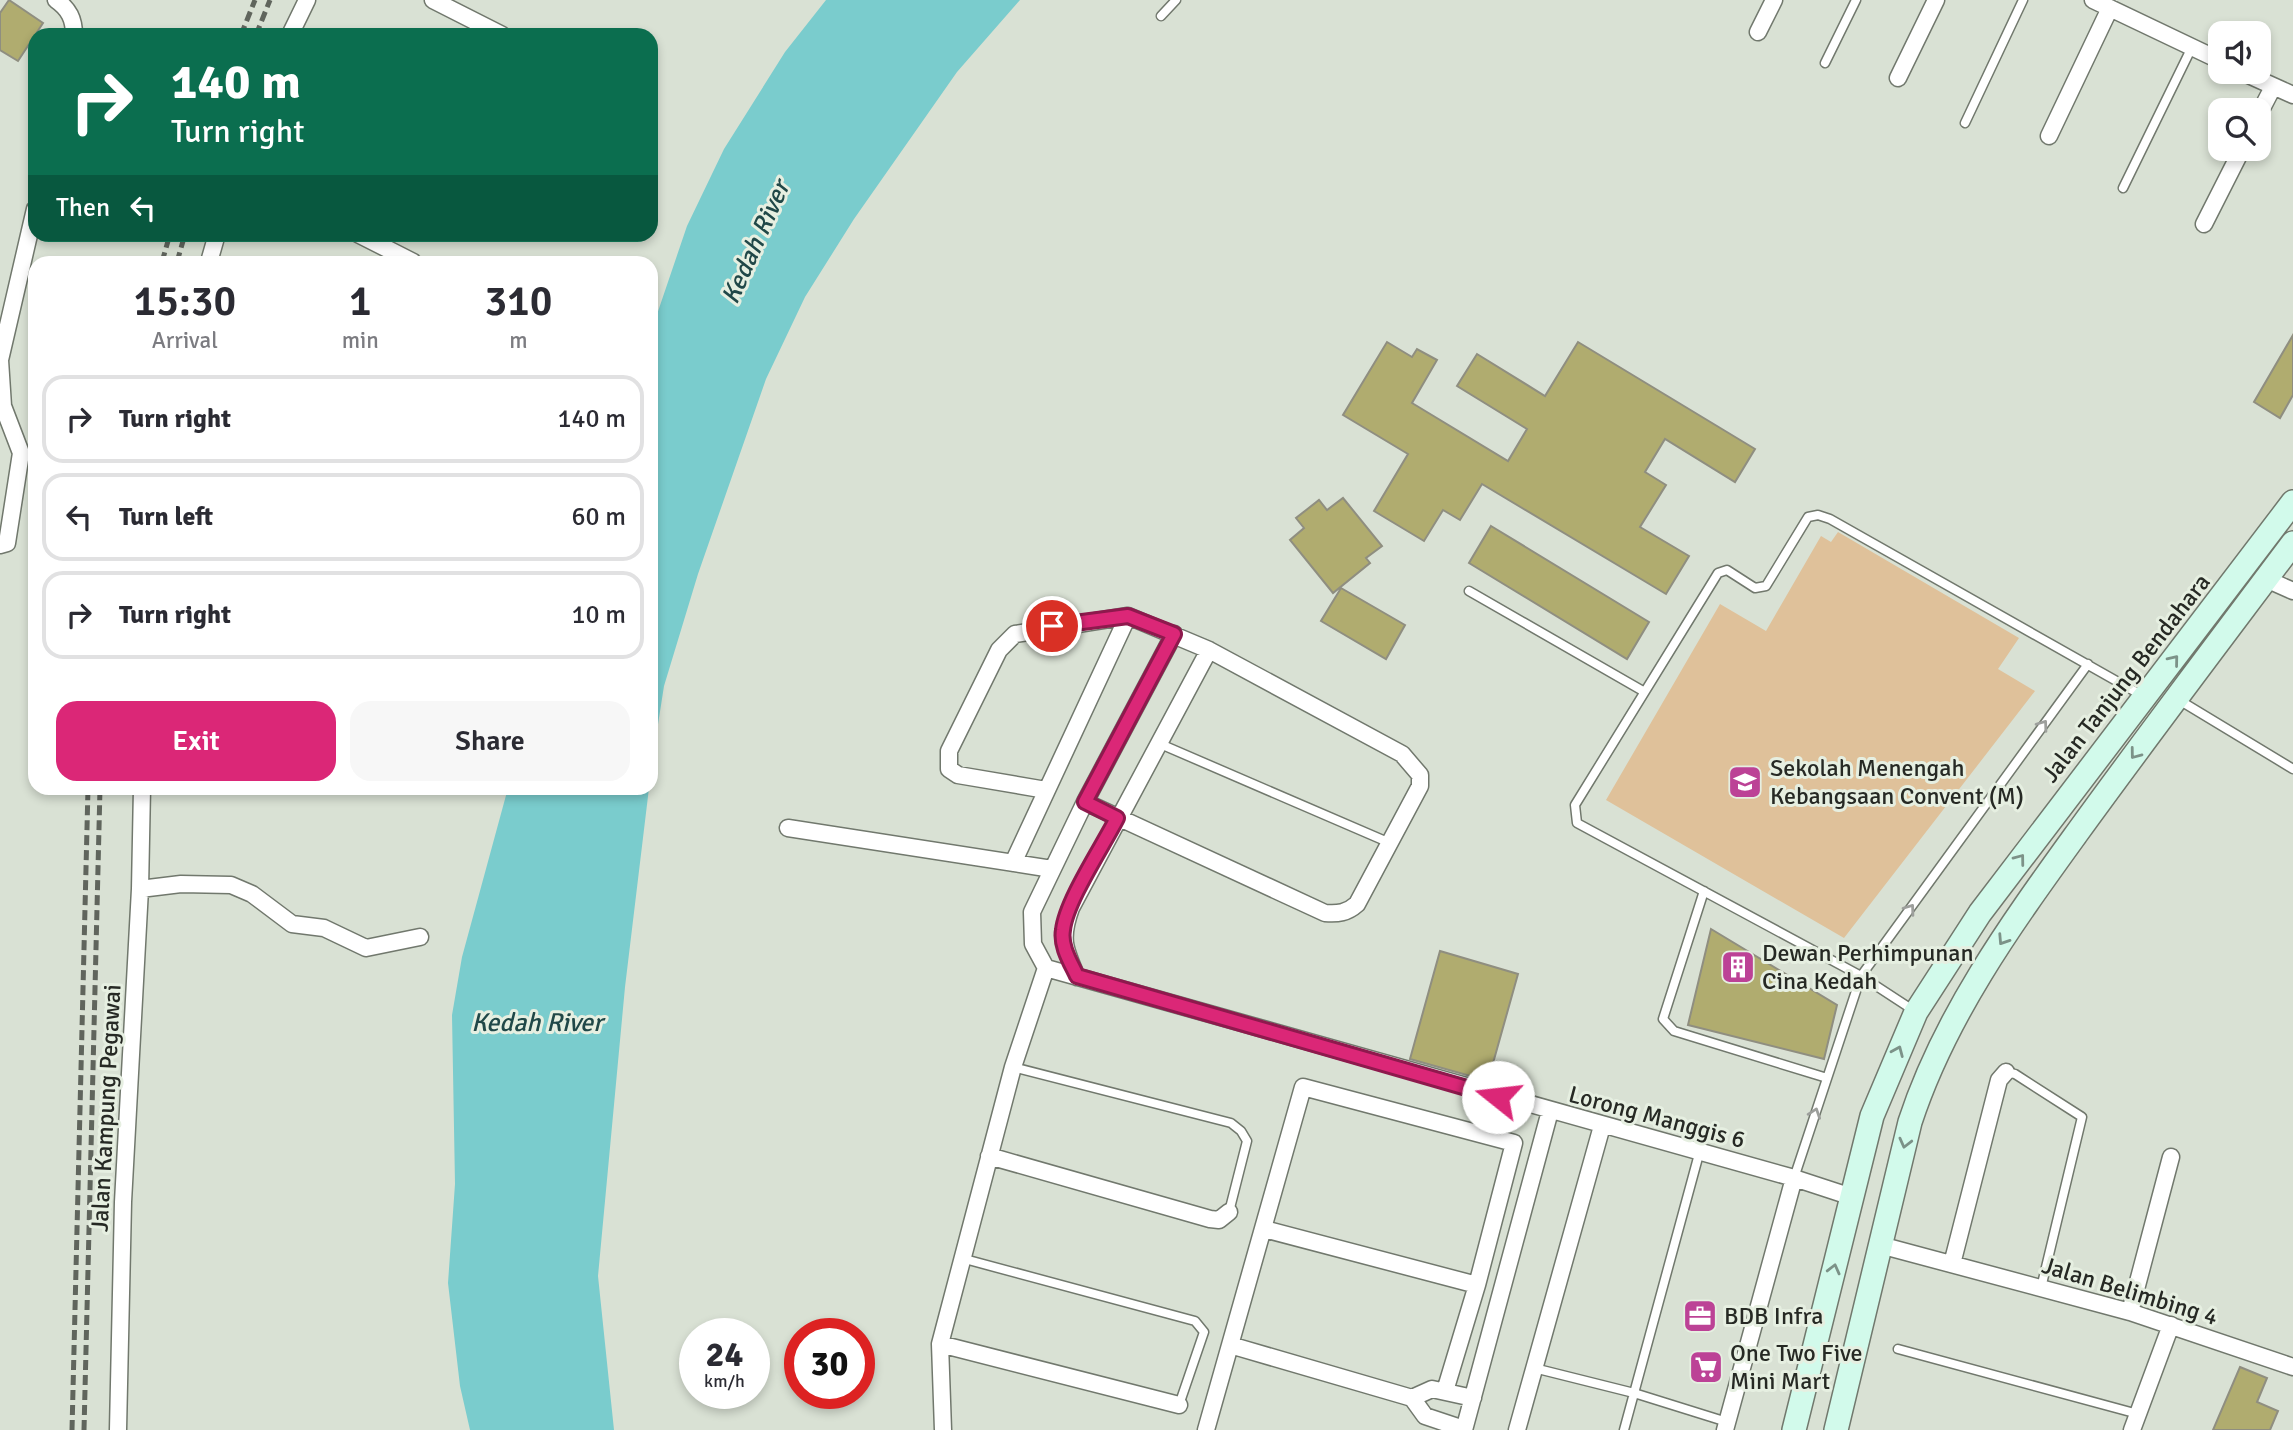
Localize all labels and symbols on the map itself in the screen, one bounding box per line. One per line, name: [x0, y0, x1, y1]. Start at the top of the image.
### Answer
water label: Kedah River: [715, 173, 799, 309]
street label: Jalan Tanjung Bendahara: [2035, 568, 2217, 788]
pin: [1022, 596, 1082, 656]
one-way arrow: [2166, 656, 2178, 669]
one-way arrow: [2035, 720, 2048, 733]
one-way arrow: [2130, 746, 2143, 759]
place label: Sekolah Menengah Kebangsaan Convent (M): [1770, 753, 2024, 811]
school or university icon: Sekolah Menengah Kebangsaan Convent (M): [1726, 763, 1764, 801]
one-way arrow: [2012, 855, 2024, 867]
one-way arrow: [1902, 904, 1914, 917]
one-way arrow: [1999, 932, 2012, 945]
place label: Dewan Perhimpunan Cina Kedah: [1762, 938, 1974, 996]
building icon: Dewan Perhimpunan Cina Kedah: [1719, 948, 1757, 986]
street label: Jalan Kampung Pegawai: [85, 983, 127, 1233]
water label: Kedah River: [471, 1007, 606, 1039]
one-way arrow: [1890, 1046, 1904, 1058]
position arrow: [1461, 1060, 1535, 1134]
street label: Lorong Manggis 6: [1565, 1079, 1749, 1155]
one-way arrow: [1807, 1108, 1822, 1120]
one-way arrow: [1899, 1137, 1913, 1149]
street label: Jalan Belimbing 4: [2039, 1250, 2222, 1332]
one-way arrow: [1826, 1263, 1840, 1275]
office icon: BDB Infra: [1681, 1297, 1719, 1335]
place label: BDB Infra: [1724, 1301, 1823, 1331]
speed limit sign: 30: [784, 1318, 875, 1409]
place label: One Two Five Mini Mart: [1730, 1338, 1863, 1396]
supermarket icon: One Two Five Mini Mart: [1687, 1348, 1725, 1386]

